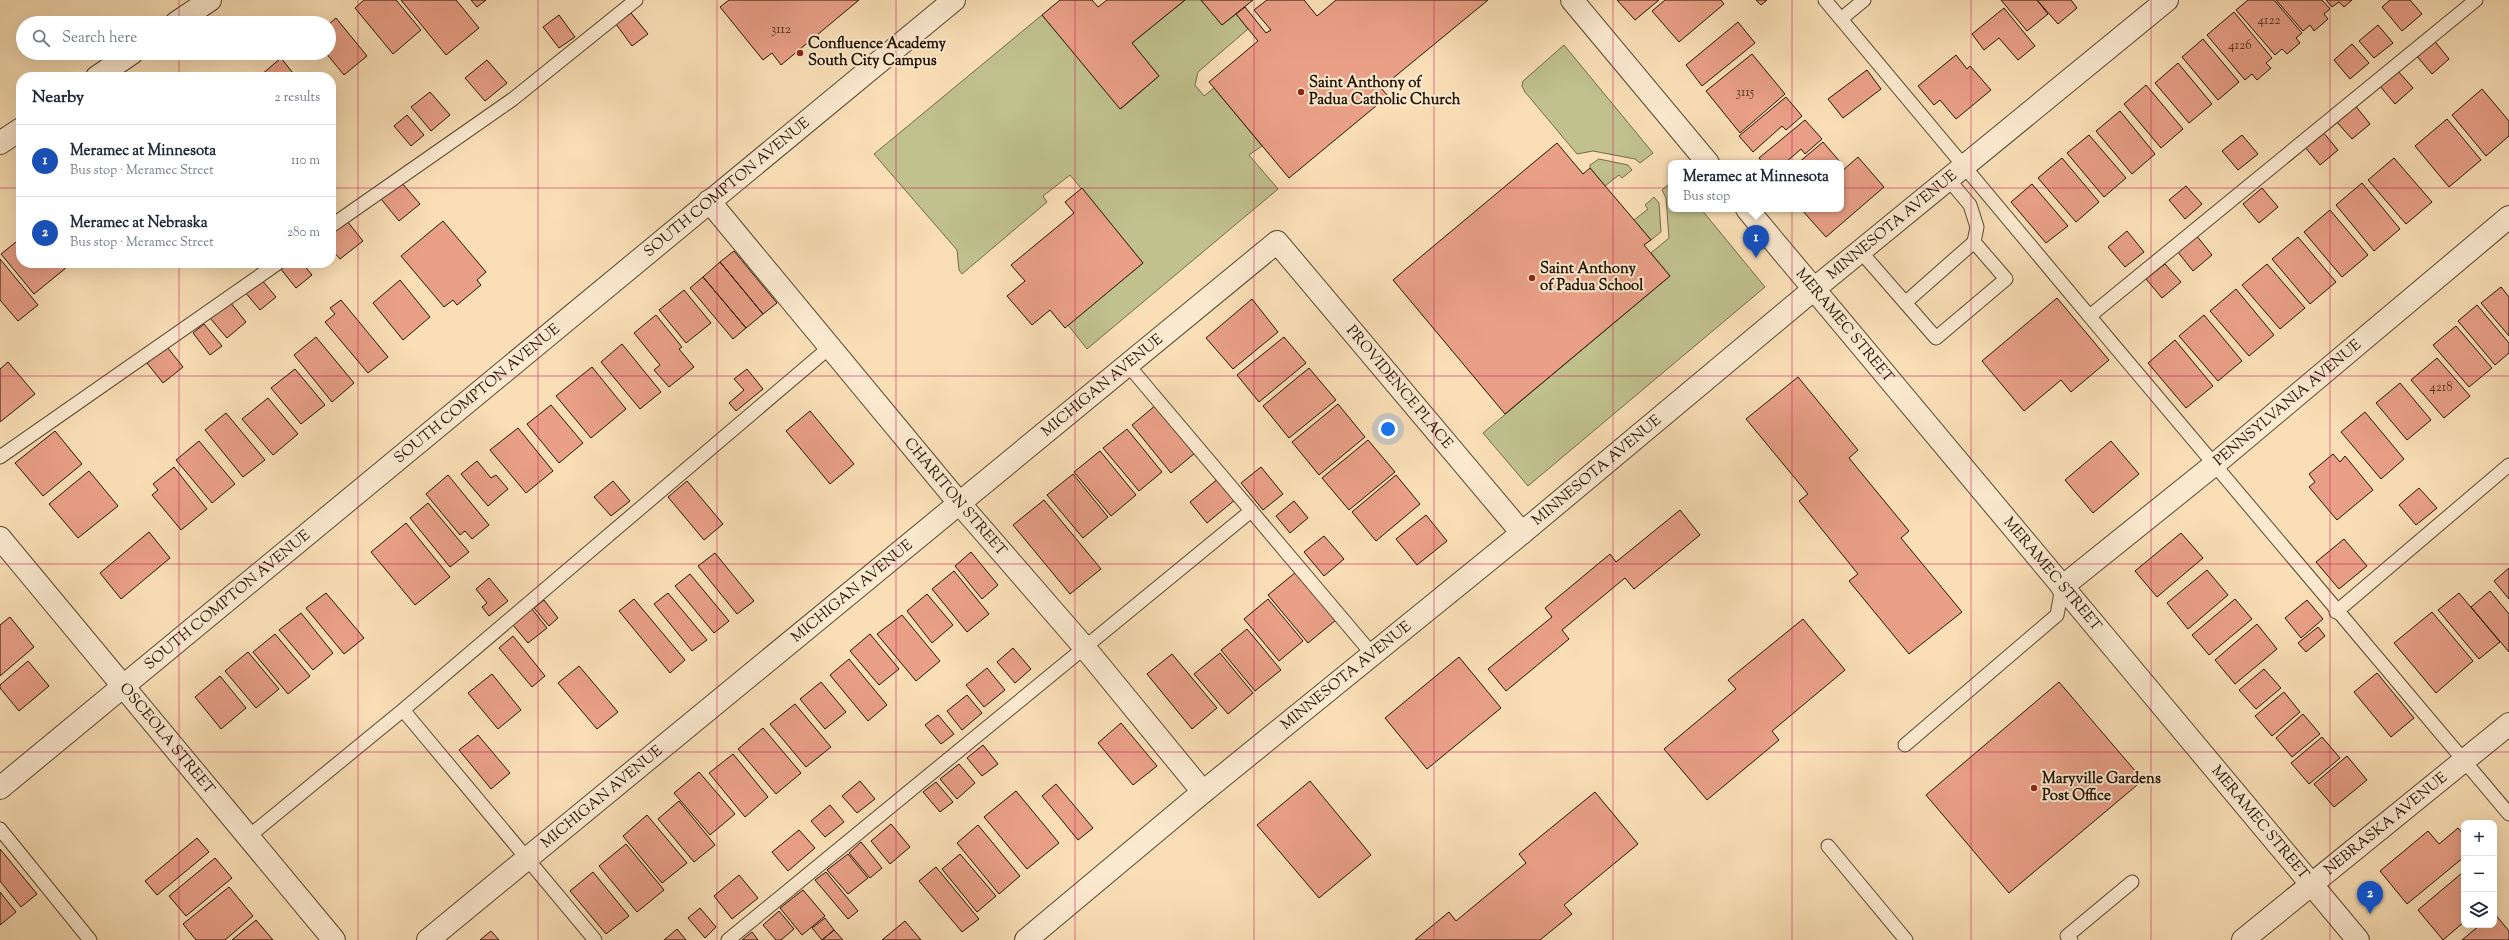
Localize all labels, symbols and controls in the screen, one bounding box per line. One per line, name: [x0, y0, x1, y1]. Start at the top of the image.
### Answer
house number: 4122: [2257, 12, 2281, 30]
search box: [16, 16, 336, 60]
house number: 3112: [771, 21, 791, 39]
icon: search: [30, 27, 52, 49]
text: Search here: [62, 28, 137, 49]
place label: Confluence Academy South City Campus: [808, 34, 946, 72]
house number: 4126: [2228, 37, 2252, 55]
marker: Confluence Academy South City Campus: [795, 48, 805, 58]
place label: Saint Anthony of Padua Catholic Church: [1309, 73, 1461, 111]
house number: 3115: [1736, 84, 1755, 102]
text: Nearby: [32, 86, 84, 110]
marker: Saint Anthony of Padua Catholic Church: [1296, 87, 1306, 97]
text: 2 results: [275, 89, 320, 107]
street label: SOUTH COMPTON AVENUE: [640, 113, 814, 262]
text: Meramec at Minnesota: [70, 141, 216, 162]
text: 1: [43, 152, 47, 170]
text: 110 m: [291, 152, 320, 170]
popup: [1668, 160, 1844, 212]
text: Bus stop · Meramec Street: [70, 162, 214, 180]
street label: MINNESOTA AVENUE: [1822, 165, 1962, 285]
text: Meramec at Minnesota: [1683, 167, 1829, 188]
text: Bus stop: [1683, 188, 1730, 206]
text: Meramec at Nebraska: [70, 213, 208, 234]
text: 2: [42, 224, 48, 242]
text: 280 m: [287, 224, 320, 242]
pin: 1: [1743, 225, 1769, 258]
text: Bus stop · Meramec Street: [70, 234, 214, 252]
place label: Saint Anthony of Padua School: [1540, 259, 1644, 297]
street label: MERAMEC STREET: [1791, 264, 1899, 388]
marker: Saint Anthony of Padua School: [1527, 273, 1537, 283]
street label: SOUTH COMPTON AVENUE: [390, 319, 565, 469]
street label: PROVIDENCE PLACE: [1341, 321, 1457, 454]
street label: MICHIGAN AVENUE: [1037, 329, 1168, 442]
street label: PENNSYLVANIA AVENUE: [2209, 335, 2366, 471]
house number: 4218: [2429, 379, 2453, 397]
street label: MINNESOTA AVENUE: [1528, 410, 1666, 531]
your location: [1378, 419, 1398, 439]
street label: CHARITON STREET: [899, 433, 1012, 561]
street label: MERAMEC STREET: [1998, 513, 2106, 636]
street label: SOUTH COMPTON AVENUE: [140, 525, 315, 675]
street label: MICHIGAN AVENUE: [787, 535, 917, 648]
street label: MINNESOTA AVENUE: [1276, 616, 1416, 735]
street label: OSCEOLA STREET: [114, 679, 220, 799]
street label: MICHIGAN AVENUE: [537, 741, 667, 853]
street label: MERAMEC STREET: [2206, 761, 2314, 885]
street label: NEBRASKA AVENUE: [2320, 768, 2452, 880]
place label: Maryville Gardens Post Office: [2042, 769, 2161, 807]
marker: Maryville Gardens Post Office: [2029, 783, 2039, 793]
map controls: [2461, 820, 2497, 928]
button: +: [2461, 820, 2497, 856]
button: −: [2461, 856, 2497, 892]
pin: 2: [2357, 881, 2383, 914]
button: layers: [2461, 892, 2497, 928]

